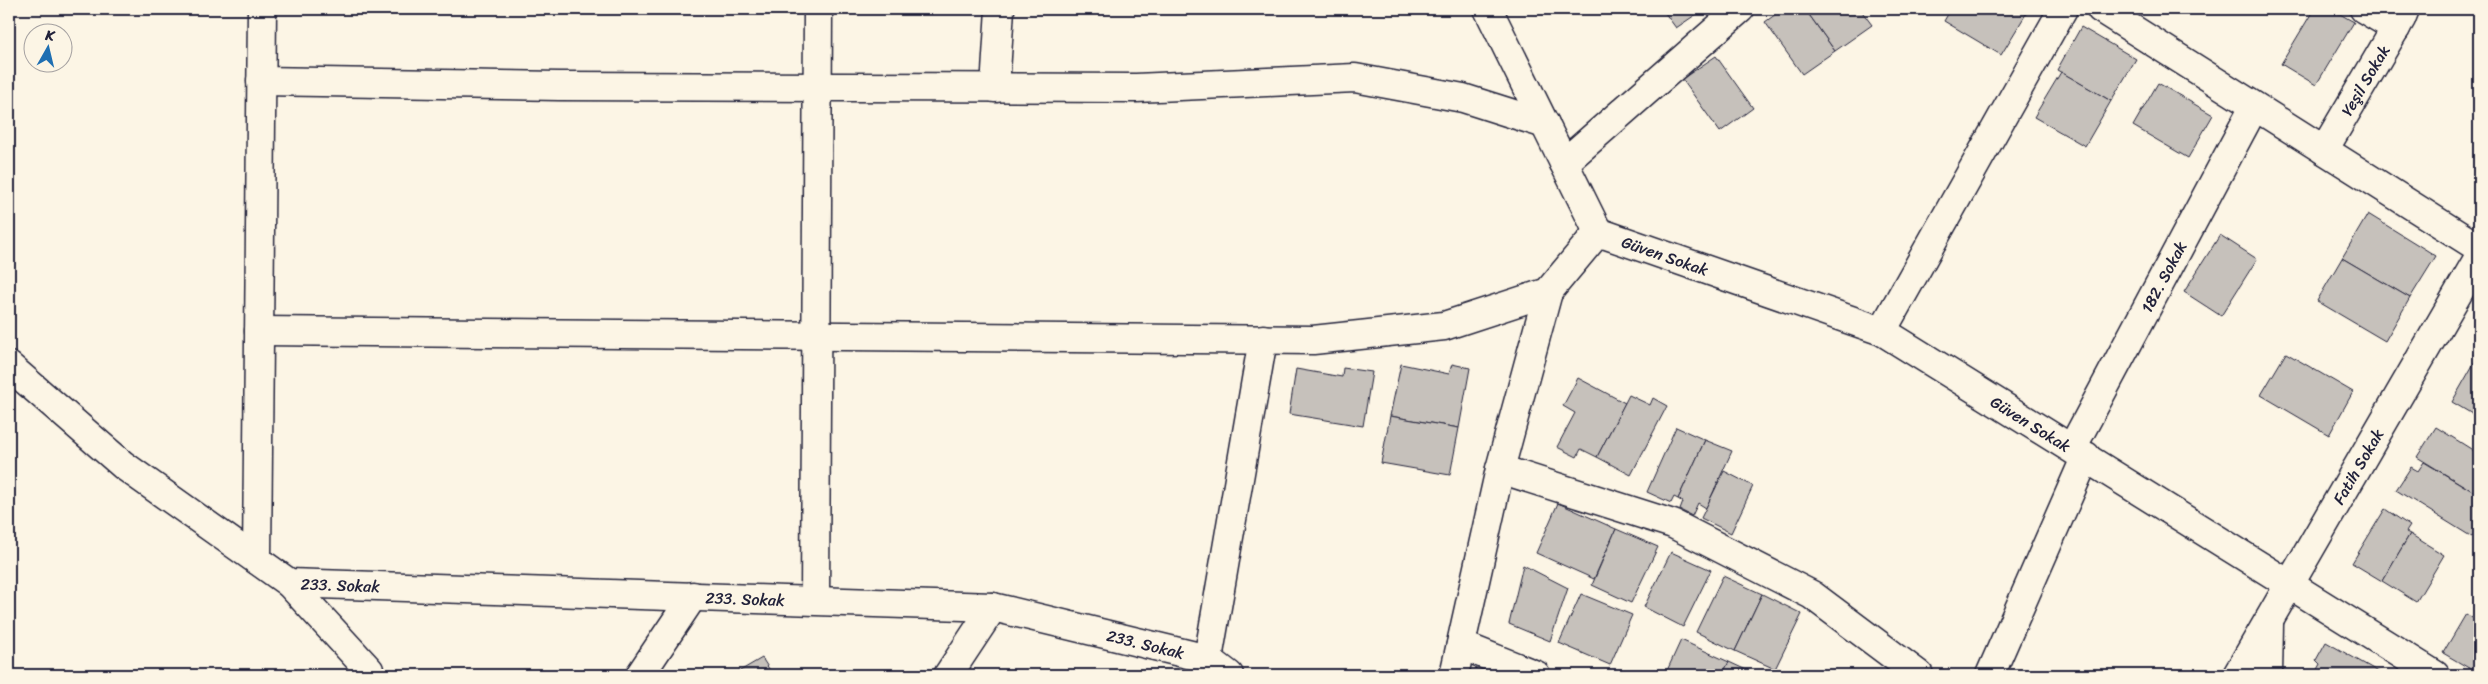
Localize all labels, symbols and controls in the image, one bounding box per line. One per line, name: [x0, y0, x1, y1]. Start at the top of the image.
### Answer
north arrow: [22, 22, 72, 72]
text: K: [43, 23, 57, 49]
street label: Yeşil Sokak: [2333, 39, 2398, 122]
street label: Güven Sokak: [1618, 227, 1713, 284]
street label: 182. Sokak: [2132, 235, 2195, 318]
street label: Güven Sokak: [1985, 387, 2077, 460]
street label: Fatih Sokak: [2324, 422, 2392, 510]
street label: 233. Sokak: [300, 569, 381, 601]
street label: 233. Sokak: [705, 583, 786, 614]
street label: 233. Sokak: [1104, 621, 1188, 667]

